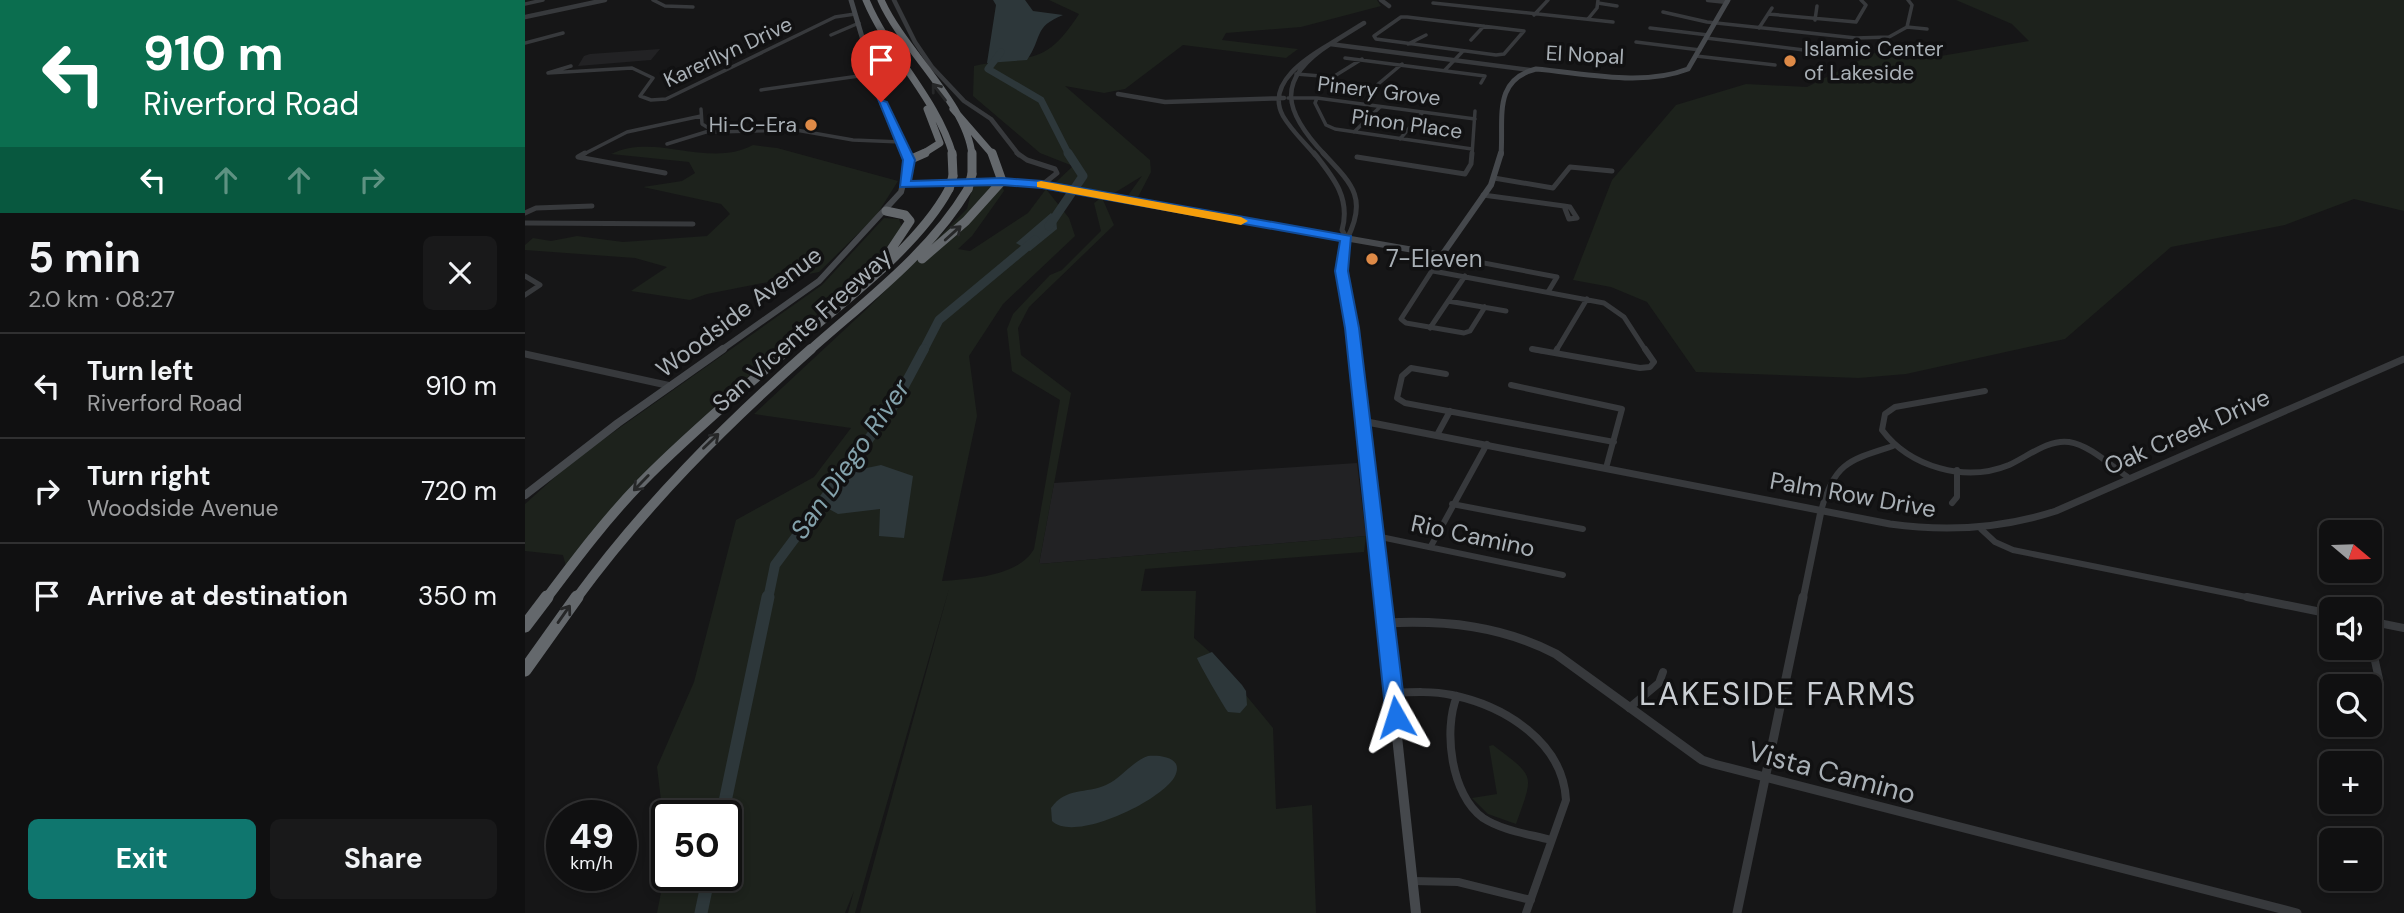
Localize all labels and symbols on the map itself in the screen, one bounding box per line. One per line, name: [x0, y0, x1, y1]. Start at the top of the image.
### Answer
street label: Karerllyn Drive: [659, 10, 797, 94]
pin: [851, 30, 911, 102]
place label: Islamic Center of Lakeside: [1804, 35, 1944, 87]
street label: El Nopal: [1545, 39, 1625, 71]
marker: Islamic Center of Lakeside: [1782, 53, 1798, 69]
street label: Pinery Grove: [1316, 70, 1442, 112]
one-way arrow: [932, 83, 947, 101]
street label: Pinon Place: [1350, 102, 1464, 146]
place label: Hi-C-Era: [709, 111, 797, 139]
marker: Hi-C-Era: [803, 117, 819, 133]
one-way arrow: [944, 224, 961, 241]
street label: Woodside Avenue: [650, 239, 828, 384]
street label: San Vicente Freeway: [705, 241, 898, 418]
place label: 7-Eleven: [1386, 243, 1483, 274]
marker: 7-Eleven: [1364, 251, 1380, 267]
water label: San Diego River: [782, 371, 918, 545]
street label: Oak Creek Drive: [2099, 381, 2275, 482]
one-way arrow: [702, 432, 719, 449]
street label: Palm Row Drive: [1767, 465, 1939, 524]
one-way arrow: [633, 474, 650, 491]
street label: Rio Camino: [1408, 507, 1538, 564]
north arrow: [2319, 520, 2382, 583]
one-way arrow: [557, 605, 571, 624]
district label: LAKESIDE FARMS: [1639, 673, 1917, 715]
position arrow: [1359, 680, 1433, 754]
street label: Vista Camino: [1744, 732, 1920, 813]
speed limit sign: 50: [651, 800, 742, 891]

